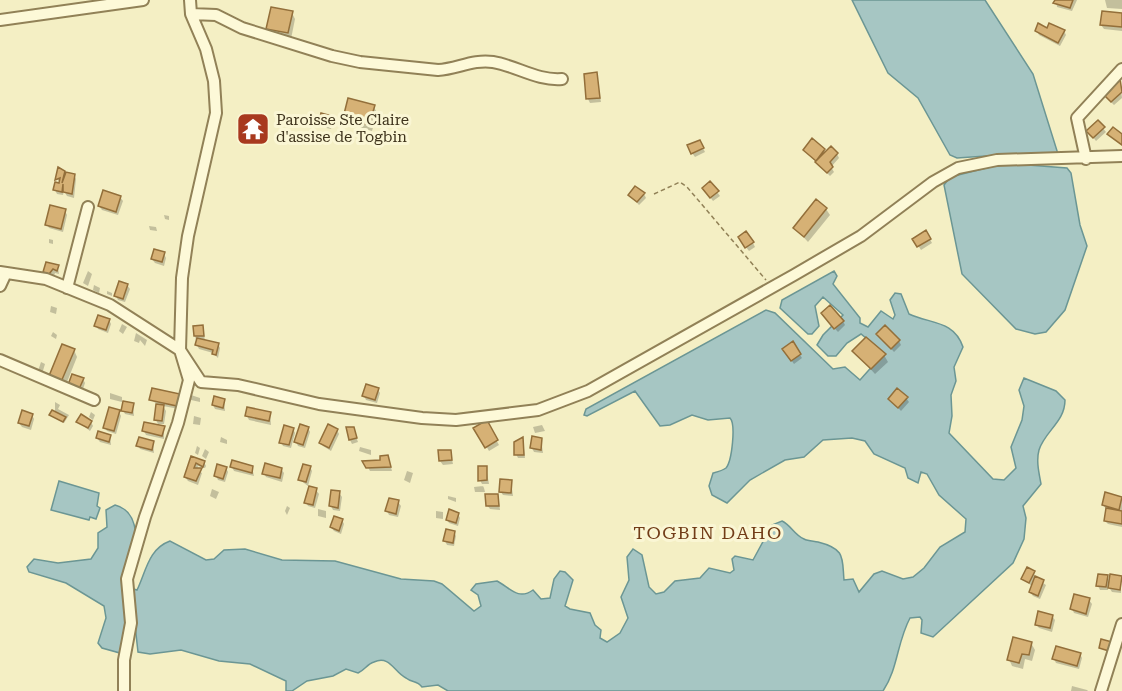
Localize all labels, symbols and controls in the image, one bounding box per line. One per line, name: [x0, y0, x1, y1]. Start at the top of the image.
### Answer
temple icon: Paroisse Ste Claire d'assise de Togbin: [235, 111, 271, 147]
place label: Paroisse Ste Claire d'assise de Togbin: [276, 111, 409, 146]
district label: TOGBIN DAHO: [633, 522, 783, 543]

